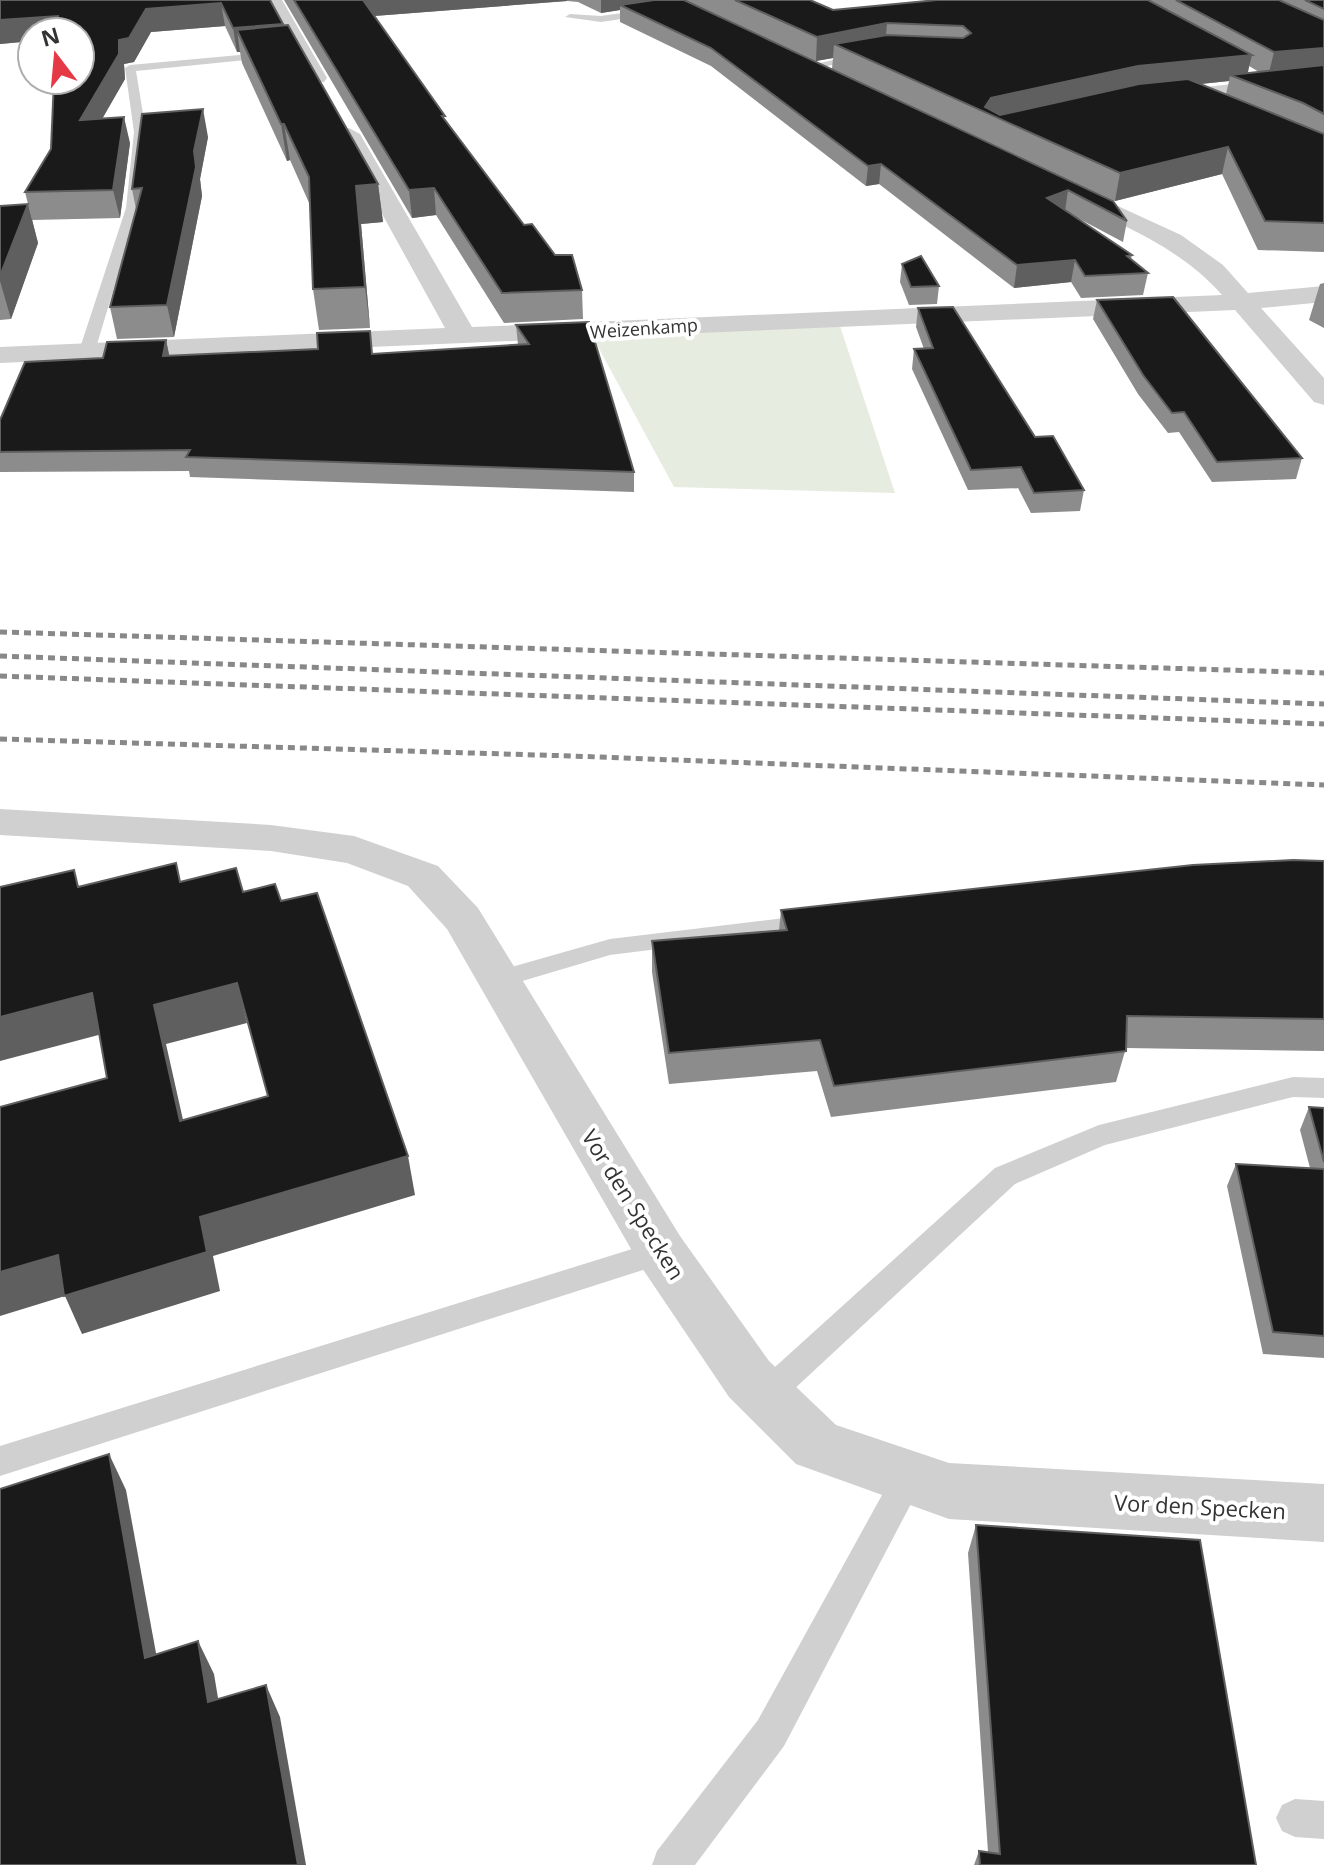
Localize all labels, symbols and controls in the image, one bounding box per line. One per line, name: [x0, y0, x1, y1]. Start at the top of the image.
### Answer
north arrow: [16, 16, 96, 96]
text: N: [37, 19, 63, 53]
street label: Weizenkamp: [589, 312, 699, 344]
street label: Vor den Specken: [576, 1123, 692, 1285]
street label: Vor den Specken: [1113, 1487, 1287, 1525]

